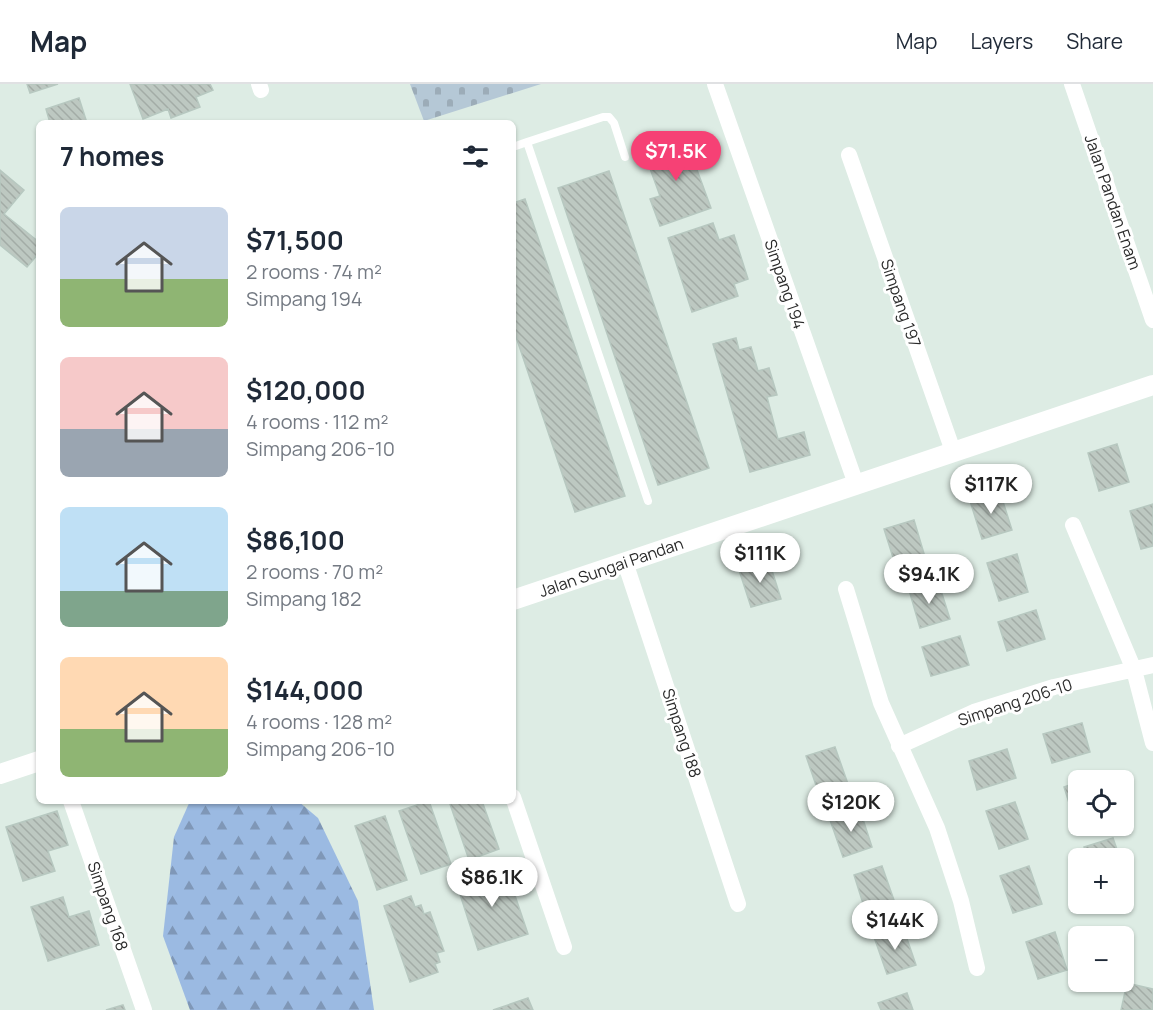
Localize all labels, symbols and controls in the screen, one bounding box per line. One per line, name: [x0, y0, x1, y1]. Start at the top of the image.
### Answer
text: Map: [30, 22, 87, 60]
text: Map: [896, 27, 937, 55]
text: Layers: [970, 27, 1033, 55]
text: Share: [1066, 27, 1123, 55]
pin: $71.5K: [627, 131, 725, 182]
street label: Jalan Pandan Enam: [1080, 132, 1146, 272]
text: $71.5K: [645, 137, 707, 164]
text: 7 homes: [60, 138, 164, 174]
icon: filters: [459, 140, 492, 173]
text: $71,500: [246, 222, 344, 258]
icon: home: [108, 231, 180, 303]
street label: Simpang 194: [759, 236, 811, 332]
street label: Simpang 197: [876, 256, 926, 350]
text: 2 rooms · 74 m²: [246, 258, 382, 285]
text: Simpang 194: [246, 285, 363, 312]
text: $120,000: [246, 372, 366, 408]
icon: home: [108, 381, 180, 453]
text: 4 rooms · 112 m²: [246, 408, 388, 435]
text: Simpang 206-10: [246, 435, 395, 462]
pin: $117K: [949, 464, 1033, 515]
text: $117K: [964, 470, 1018, 497]
text: $86,100: [246, 522, 345, 558]
icon: home: [108, 531, 180, 603]
street label: Jalan Sungai Pandan: [536, 532, 686, 602]
pin: $111K: [718, 533, 802, 584]
text: $111K: [734, 539, 786, 566]
pin: $94.1K: [880, 554, 978, 605]
text: 2 rooms · 70 m²: [246, 558, 383, 585]
text: $94.1K: [898, 560, 960, 587]
text: Simpang 182: [246, 585, 361, 612]
text: $144,000: [246, 672, 364, 708]
street label: Simpang 206-10: [955, 673, 1075, 731]
icon: home: [108, 681, 180, 753]
street label: Simpang 188: [657, 686, 707, 780]
text: 4 rooms · 128 m²: [246, 708, 392, 735]
text: Simpang 206-10: [246, 735, 395, 762]
map controls: [1068, 770, 1134, 992]
button: locate: [1068, 770, 1134, 836]
pin: $120K: [809, 782, 893, 833]
text: $120K: [821, 788, 881, 815]
button: +: [1068, 848, 1134, 914]
pin: $86.1K: [443, 857, 541, 908]
street label: Simpang 168: [82, 858, 134, 954]
text: $86.1K: [461, 863, 523, 890]
pin: $144K: [853, 900, 937, 951]
text: $144K: [866, 906, 924, 933]
button: −: [1068, 926, 1134, 992]

